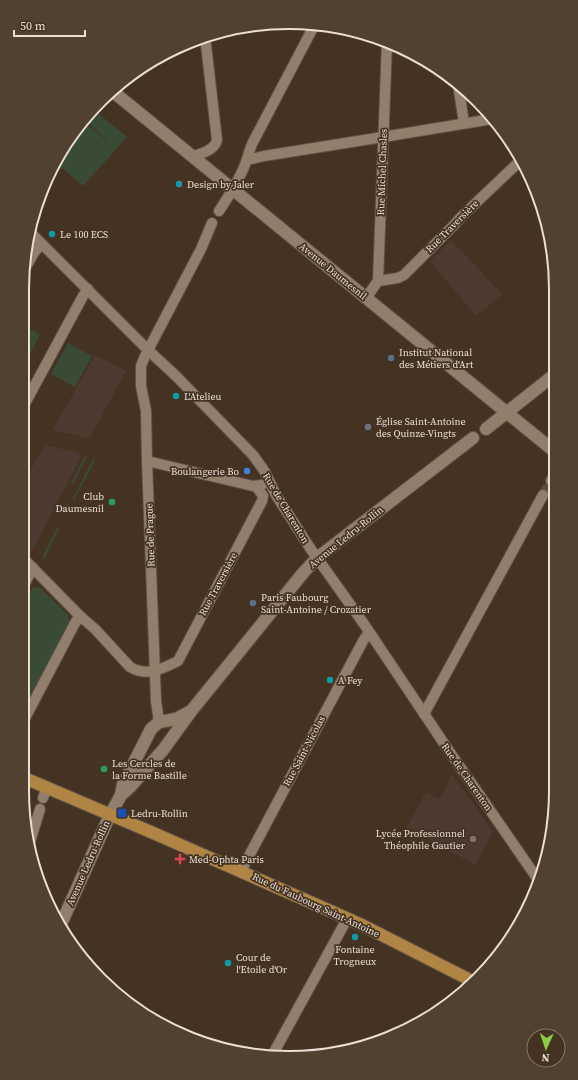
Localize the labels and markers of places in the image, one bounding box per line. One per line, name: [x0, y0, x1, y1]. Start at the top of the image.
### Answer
place label: Design by Jaler: [187, 178, 255, 191]
marker: Design by Jaler: [174, 179, 184, 189]
place label: Le 100 ECS: [60, 228, 108, 241]
marker: Le 100 ECS: [47, 229, 57, 239]
place label: Institut National des Métiers d'Art: [399, 346, 474, 371]
marker: Institut National des Métiers d'Art: [386, 353, 396, 363]
place label: L'Atelieu: [184, 390, 222, 403]
marker: L'Atelieu: [171, 391, 181, 401]
place label: Église Saint-Antoine des Quinze-Vingts: [376, 415, 466, 440]
marker: Église Saint-Antoine des Quinze-Vingts: [363, 422, 373, 432]
place label: Boulangerie Bo: [171, 465, 240, 478]
marker: Boulangerie Bo: [242, 466, 252, 476]
place label: Club Daumesnil: [56, 490, 104, 515]
marker: Club Daumesnil: [107, 497, 117, 507]
place label: Paris Faubourg Saint-Antoine / Crozatier: [261, 591, 372, 616]
marker: Paris Faubourg Saint-Antoine / Crozatier: [248, 598, 258, 608]
place label: A Fey: [338, 674, 363, 687]
marker: A Fey: [325, 675, 335, 685]
place label: Les Cercles de la Forme Bastille: [112, 757, 187, 782]
marker: Les Cercles de la Forme Bastille: [99, 764, 109, 774]
marker: Ledru-Rollin: [116, 807, 128, 819]
place label: Ledru-Rollin: [131, 807, 188, 820]
place label: Lycée Professionnel Théophile Gautier: [376, 827, 466, 852]
marker: Lycée Professionnel Théophile Gautier: [468, 834, 478, 844]
marker: Med-Ophta Paris: [174, 853, 186, 865]
place label: Med-Ophta Paris: [189, 853, 264, 866]
marker: Fontaine Trogneux: [350, 932, 360, 942]
place label: Fontaine Trogneux: [334, 943, 377, 968]
place label: Cour de l'Etoile d'Or: [236, 951, 288, 976]
marker: Cour de l'Etoile d'Or: [223, 958, 233, 968]

